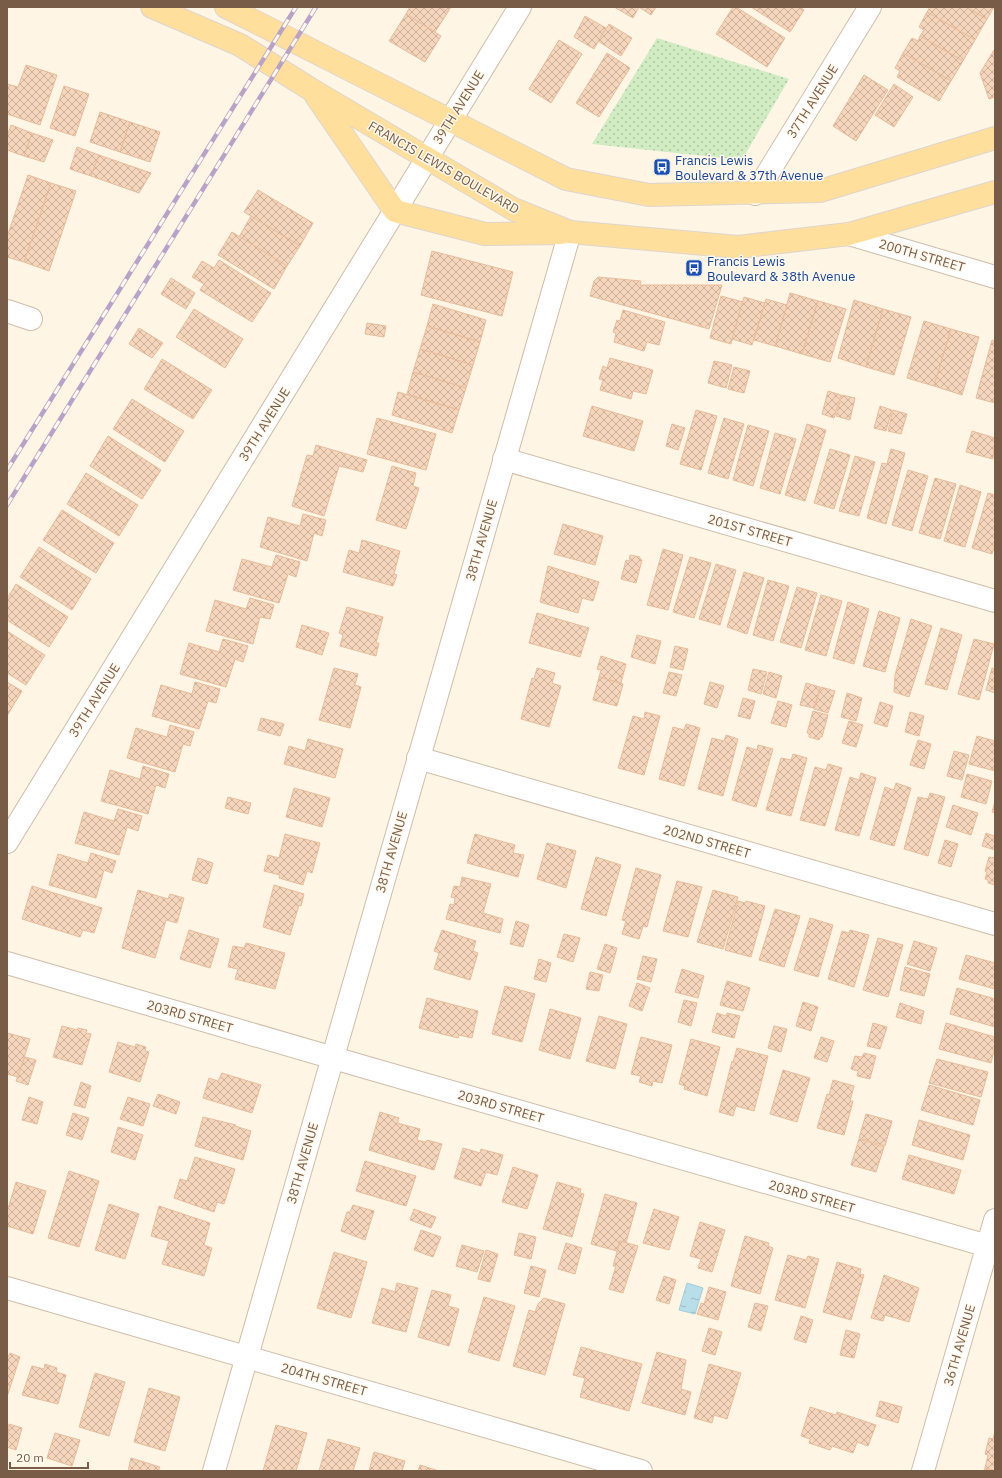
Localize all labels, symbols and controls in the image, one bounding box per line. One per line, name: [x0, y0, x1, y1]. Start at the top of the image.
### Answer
street label: 37TH AVENUE: [783, 61, 842, 141]
street label: 39TH AVENUE: [429, 67, 488, 147]
street label: FRANCIS LEWIS BOULEVARD: [365, 117, 522, 218]
place label: Francis Lewis Boulevard & 37th Avenue: [675, 152, 823, 184]
bus stop icon: Francis Lewis Boulevard & 37th Avenue: [652, 157, 672, 177]
street label: 200TH STREET: [877, 235, 967, 276]
place label: Francis Lewis Boulevard & 38th Avenue: [707, 253, 855, 285]
bus stop icon: Francis Lewis Boulevard & 38th Avenue: [684, 258, 704, 278]
street label: 39TH AVENUE: [235, 384, 294, 464]
street label: 38TH AVENUE: [462, 497, 501, 583]
street label: 201ST STREET: [706, 510, 795, 551]
street label: 39TH AVENUE: [65, 660, 124, 740]
street label: 38TH AVENUE: [372, 809, 411, 895]
street label: 202ND STREET: [661, 821, 753, 862]
street label: 203RD STREET: [145, 996, 236, 1037]
street label: 203RD STREET: [456, 1086, 547, 1127]
street label: 38TH AVENUE: [283, 1120, 322, 1206]
street label: 203RD STREET: [767, 1176, 858, 1217]
street label: 36TH AVENUE: [940, 1302, 979, 1388]
street label: 204TH STREET: [279, 1359, 369, 1400]
scale bar: [10, 1444, 88, 1470]
text: 20 m: [16, 1450, 44, 1465]

